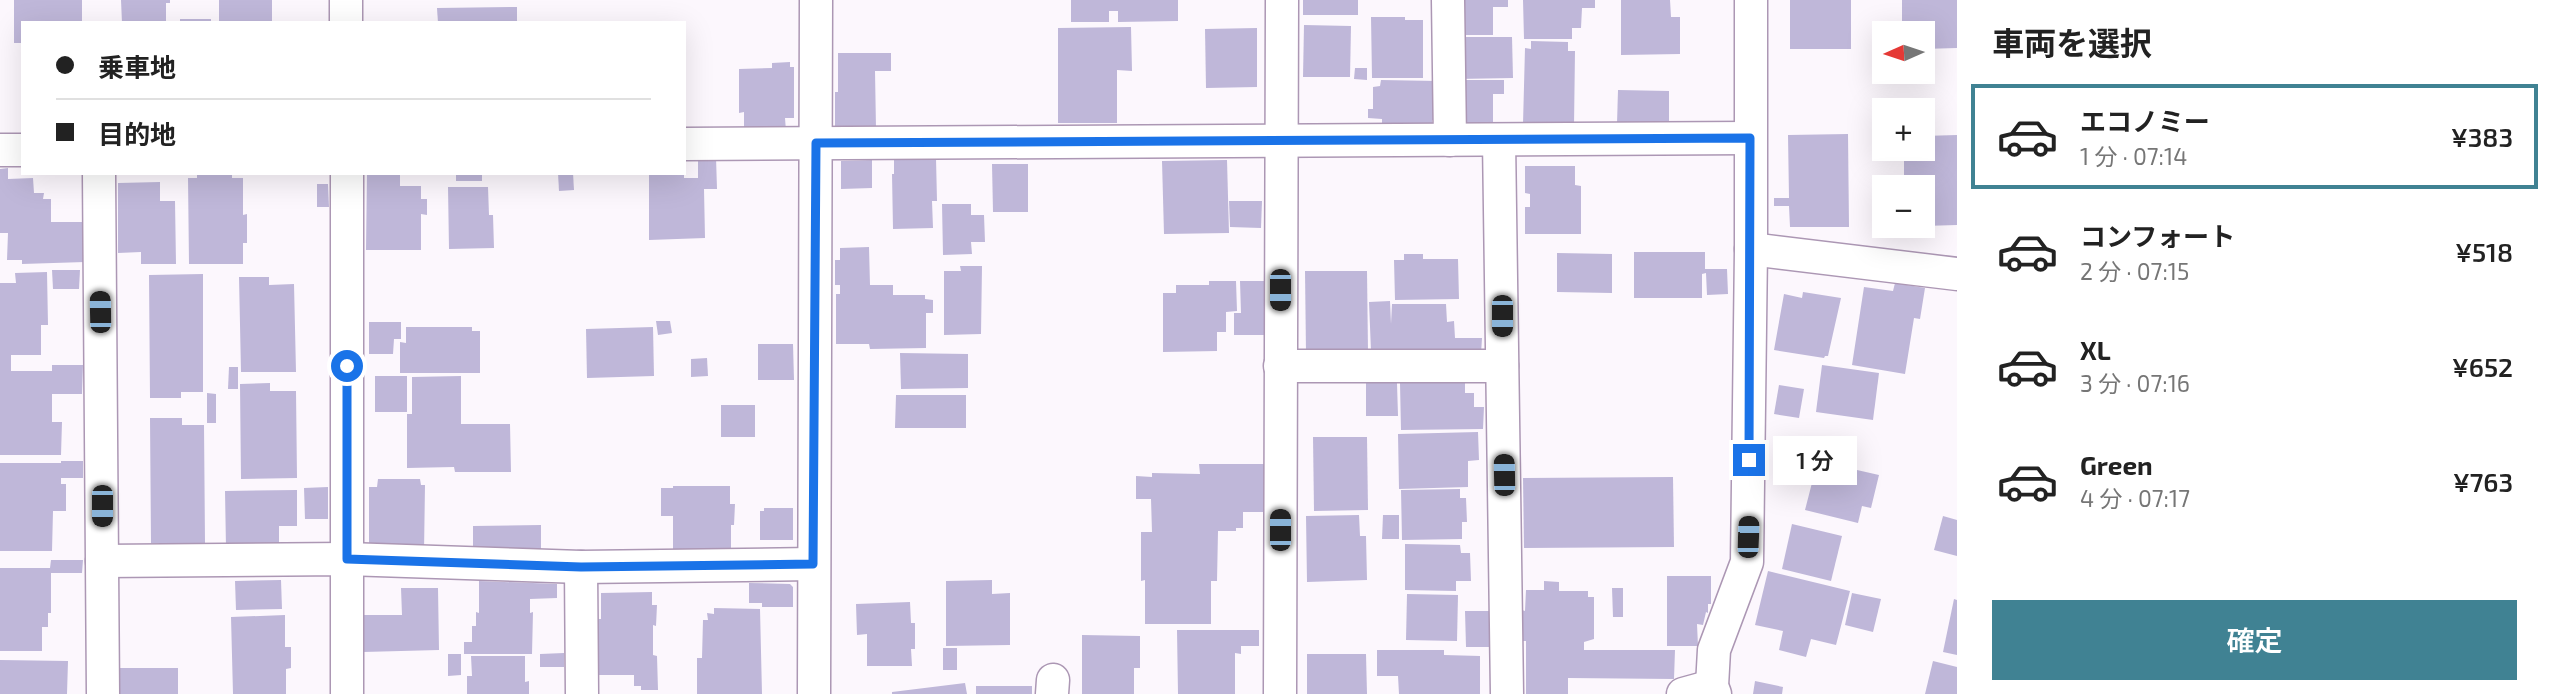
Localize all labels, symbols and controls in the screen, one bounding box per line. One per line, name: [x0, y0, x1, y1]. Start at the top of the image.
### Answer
north arrow: [1872, 21, 1936, 84]
map controls: [1872, 21, 1935, 238]
text: 車両を選択: [1992, 23, 2152, 61]
text: 乗車地: [98, 51, 176, 82]
button: +: [1872, 98, 1935, 161]
icon: car: [1996, 105, 2059, 168]
text: エコノミー: [2080, 105, 2210, 136]
text: 目的地: [98, 118, 176, 149]
text: ¥383: [2451, 121, 2513, 152]
text: 1 分 · 07:14: [2080, 142, 2187, 170]
button: −: [1872, 175, 1935, 238]
icon: car: [1996, 220, 2059, 283]
text: コンフォート: [2080, 220, 2235, 251]
text: ¥518: [2455, 236, 2513, 267]
text: 2 分 · 07:15: [2080, 257, 2189, 285]
car: [1270, 269, 1291, 311]
car: [90, 291, 111, 333]
car: [1492, 295, 1513, 337]
text: XL: [2080, 334, 2111, 365]
icon: car: [1996, 335, 2059, 398]
route start: [331, 350, 363, 382]
text: ¥652: [2452, 351, 2513, 382]
text: 3 分 · 07:16: [2080, 369, 2190, 397]
callout: 1 分: [1774, 435, 1858, 484]
route end: [1733, 444, 1765, 476]
text: 1 分: [1796, 446, 1834, 474]
text: Green: [2080, 449, 2153, 480]
icon: car: [1996, 450, 2059, 513]
car: [1494, 454, 1515, 496]
text: ¥763: [2453, 466, 2513, 497]
text: 4 分 · 07:17: [2080, 484, 2190, 512]
car: [92, 485, 113, 527]
car: [1270, 509, 1291, 551]
car: [1737, 516, 1760, 558]
button: 確定: [1992, 600, 2517, 680]

